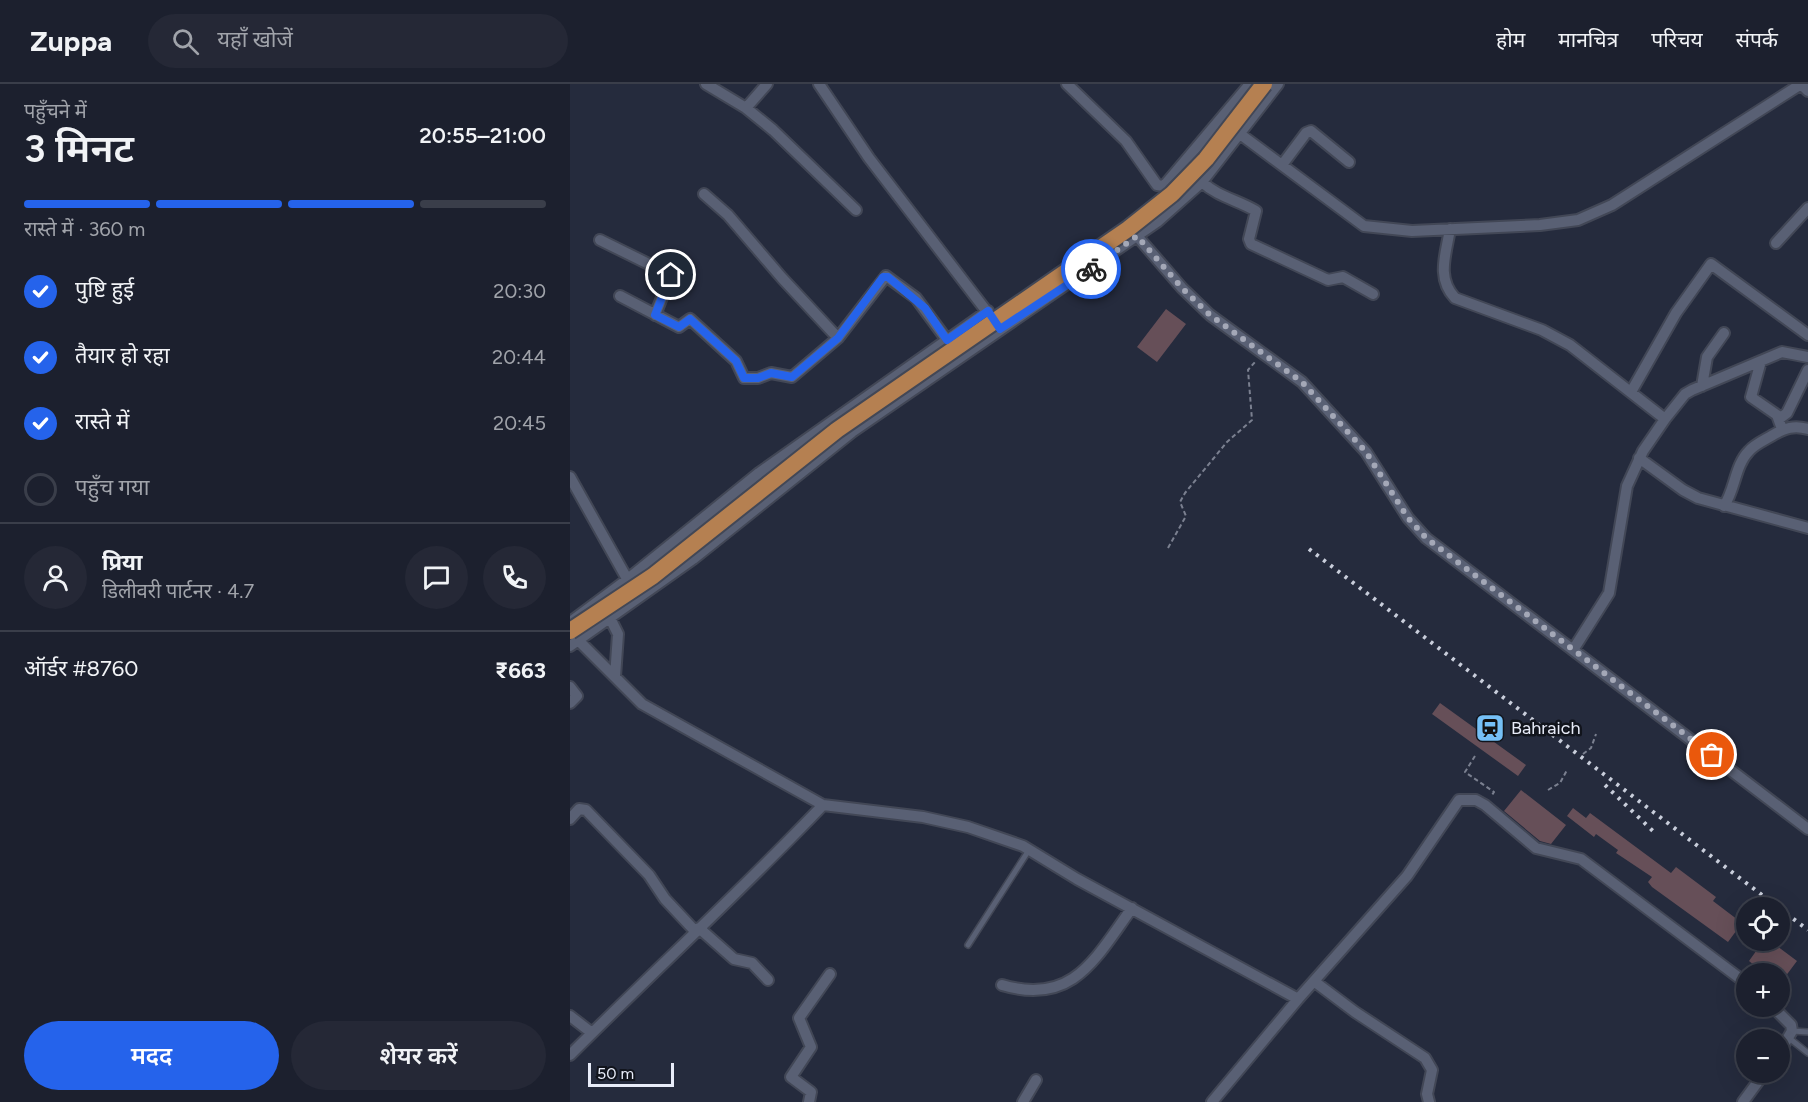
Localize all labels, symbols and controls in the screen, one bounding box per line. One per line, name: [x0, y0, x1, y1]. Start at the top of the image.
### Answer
search box: [148, 14, 568, 68]
text: Zuppa: [30, 24, 112, 58]
icon: search: [169, 25, 202, 58]
text: यहाँ खोजें: [217, 26, 293, 53]
text: होम: [1496, 27, 1525, 52]
text: मानचित्र: [1558, 27, 1618, 52]
text: परिचय: [1651, 27, 1703, 52]
text: संपर्क: [1736, 27, 1778, 52]
text: पहुँचने में: [24, 99, 87, 123]
text: 20:55–21:00: [419, 122, 546, 149]
text: 3 मिनट: [24, 125, 134, 172]
text: रास्ते में · 360 m: [24, 217, 145, 241]
courier: [1061, 239, 1121, 299]
pin: [645, 249, 696, 300]
icon: bike: [1075, 253, 1108, 286]
icon: home: [654, 258, 687, 291]
icon: check: [24, 275, 57, 308]
text: पुष्टि हुई: [75, 276, 134, 303]
text: 20:30: [493, 279, 546, 303]
icon: check: [24, 341, 57, 374]
text: तैयार हो रहा: [75, 342, 170, 369]
text: 20:44: [492, 345, 546, 369]
icon: check: [24, 407, 57, 440]
text: रास्ते में: [75, 408, 129, 435]
text: 20:45: [493, 411, 546, 435]
text: पहुँच गया: [75, 474, 149, 501]
button: person: [24, 546, 87, 609]
button: chat: [405, 546, 468, 609]
button: phone: [483, 546, 546, 609]
text: प्रिया: [102, 549, 142, 576]
text: डिलीवरी पार्टनर · 4.7: [102, 579, 254, 603]
text: ऑर्डर #8760: [24, 655, 138, 682]
text: ₹663: [495, 657, 546, 684]
station icon: Bahraich: [1474, 712, 1506, 744]
place label: Bahraich: [1511, 717, 1580, 739]
pin: [1686, 729, 1737, 780]
icon: bag: [1695, 738, 1728, 771]
map controls: [1736, 897, 1790, 1083]
button: locate: [1736, 897, 1790, 951]
button: +: [1736, 963, 1790, 1017]
button: मदद: [24, 1021, 279, 1090]
button: शेयर करें: [291, 1021, 546, 1090]
button: −: [1736, 1029, 1790, 1083]
scale bar: [588, 1060, 674, 1088]
text: 50 m: [597, 1064, 634, 1083]

